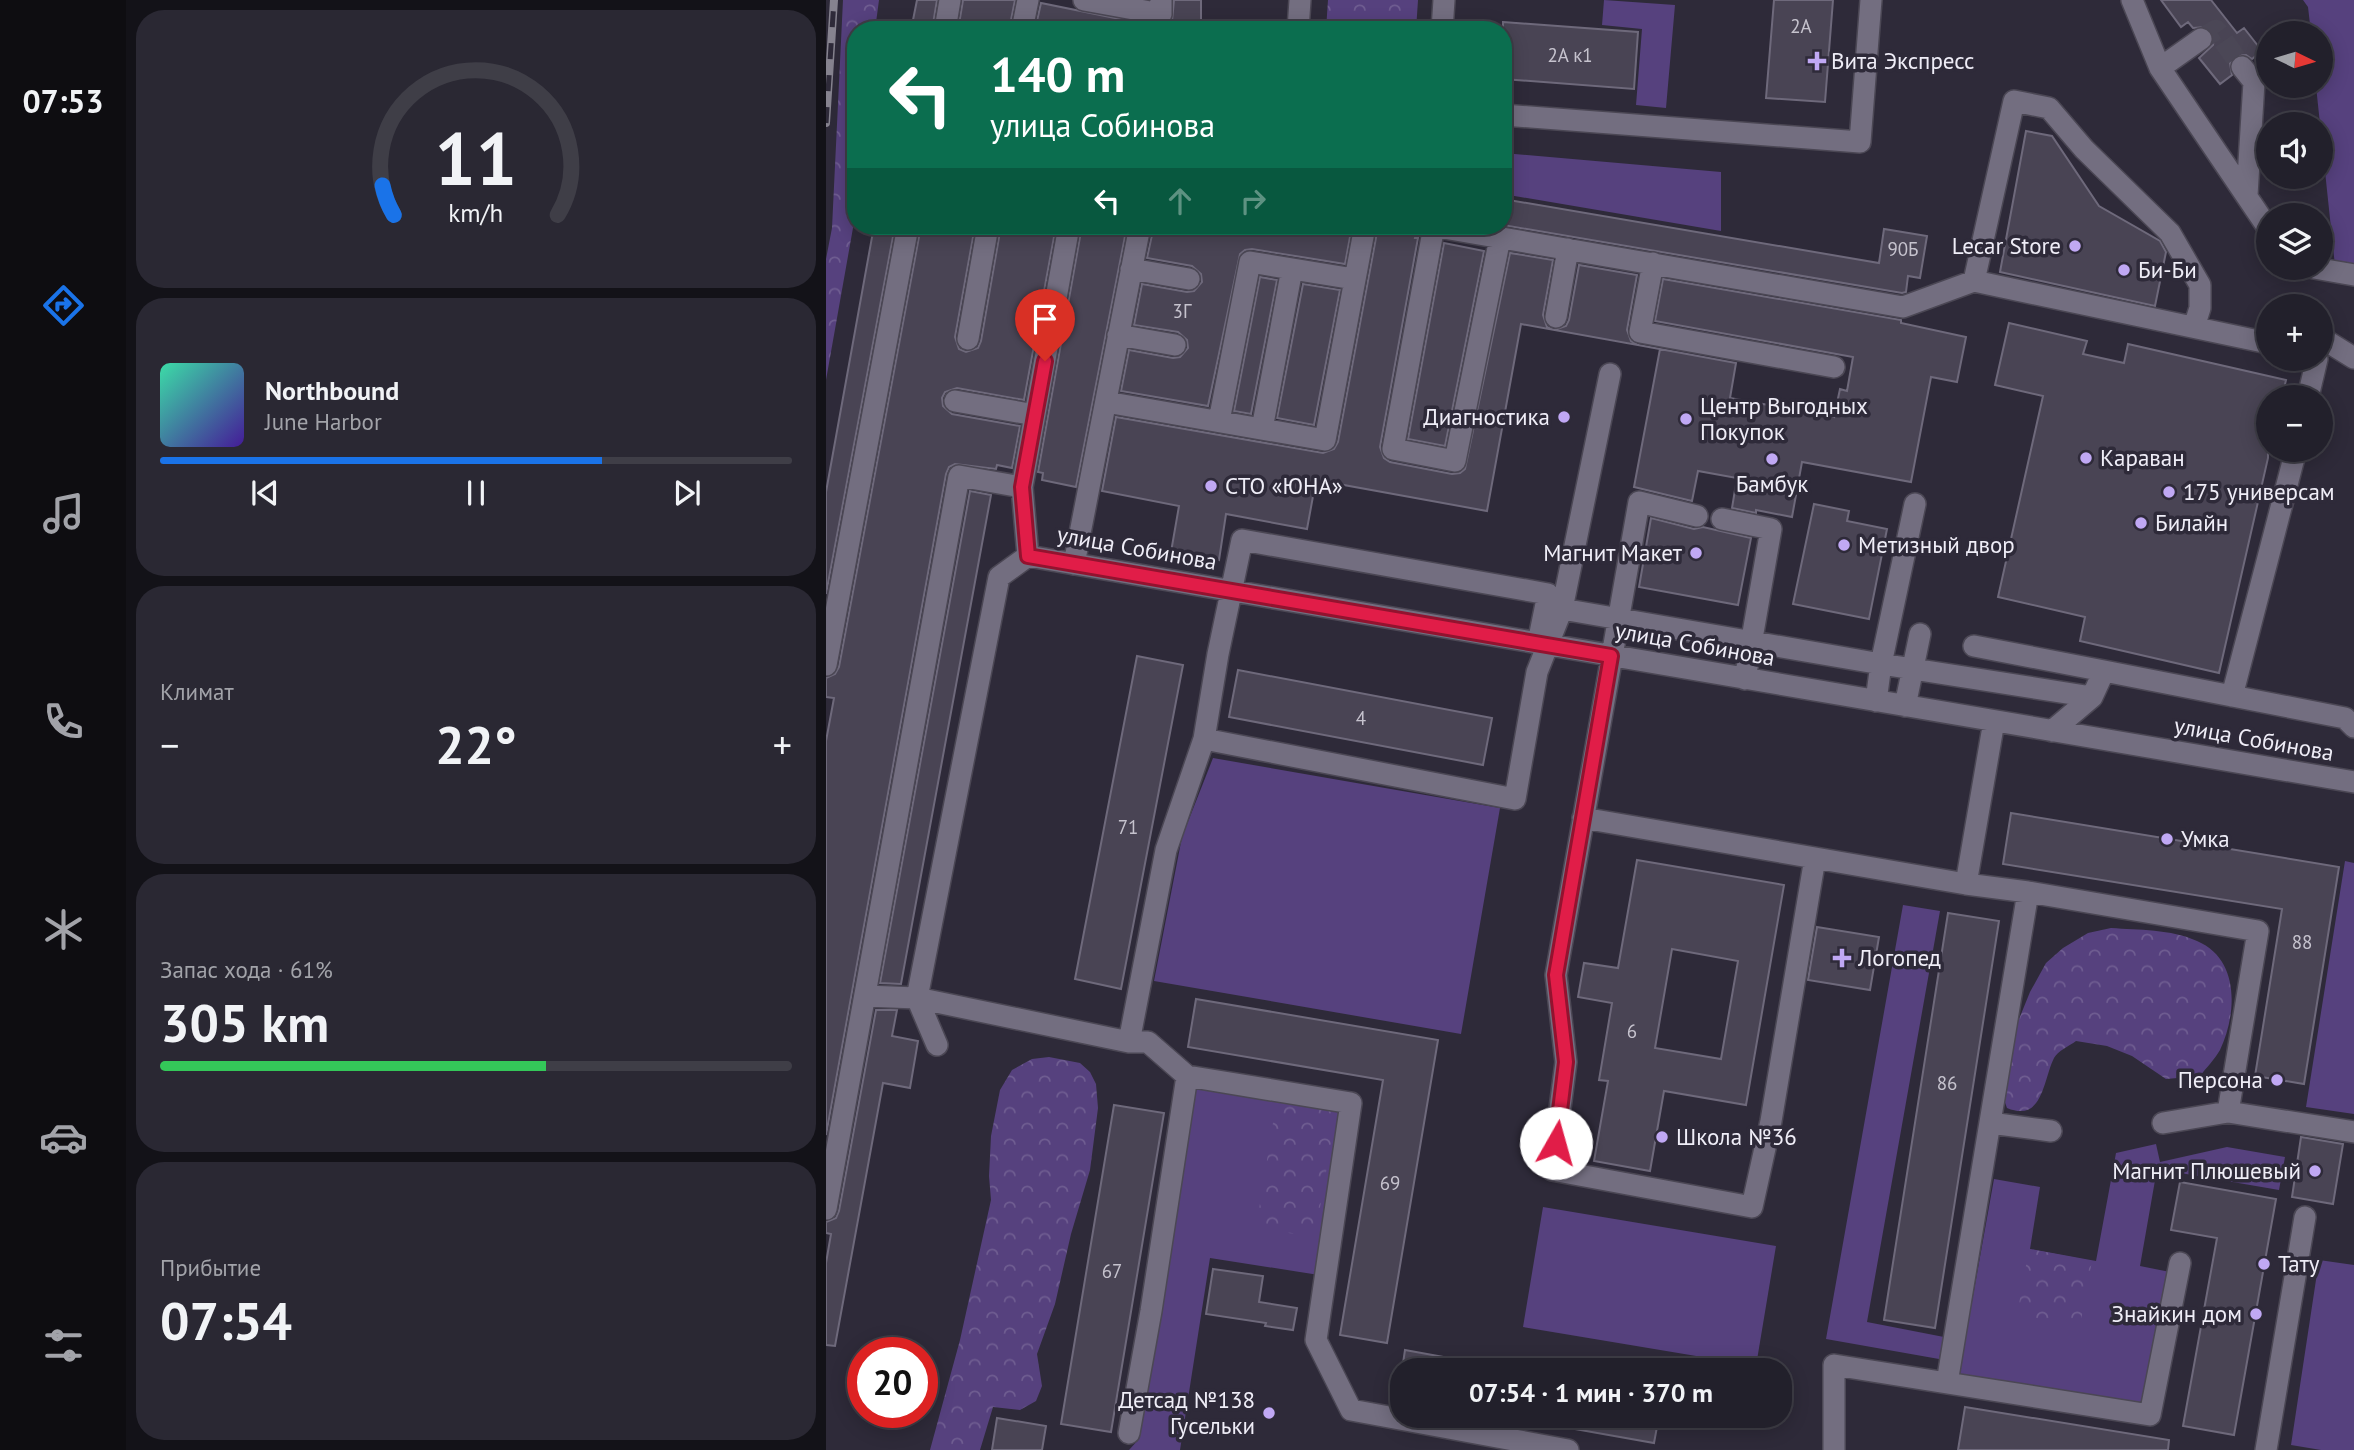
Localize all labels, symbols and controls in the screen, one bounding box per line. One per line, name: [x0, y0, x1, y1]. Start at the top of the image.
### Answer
house number: 2А: [1790, 14, 1812, 38]
north arrow: [2256, 21, 2333, 98]
map controls: [2256, 21, 2333, 462]
text: 140 m: [990, 42, 1125, 106]
house number: 2А к1: [1547, 43, 1593, 67]
place label: Вита Экспресс: [1831, 46, 1974, 75]
icon: left: [875, 49, 966, 140]
marker: Вита Экспресс: [1809, 53, 1825, 69]
text: 07:53: [22, 80, 104, 122]
text: улица Собинова: [990, 104, 1215, 146]
text: 11: [435, 111, 517, 205]
button: sound: [2256, 112, 2333, 189]
icon: left: [1088, 182, 1126, 220]
icon: ahead: [1161, 182, 1199, 220]
icon: right: [1234, 182, 1272, 220]
text: km/h: [449, 197, 503, 229]
button: layers: [2256, 203, 2333, 280]
place label: Lecar Store: [1952, 231, 2061, 260]
house number: 90Б: [1887, 237, 1919, 261]
marker: Lecar Store: [2067, 238, 2083, 254]
place label: Би-Би: [2138, 255, 2197, 284]
marker: Би-Би: [2116, 262, 2132, 278]
icon: directions: [39, 281, 88, 330]
pin: [1015, 289, 1075, 361]
button: +: [2256, 294, 2333, 371]
house number: 3Г: [1173, 299, 1192, 323]
icon: arrive: [1026, 300, 1064, 338]
text: Northbound: [265, 374, 399, 407]
button: −: [2256, 385, 2333, 462]
place label: Центр Выгодных Покупок: [1700, 391, 1868, 446]
place label: Диагностика: [1423, 402, 1550, 431]
text: June Harbor: [265, 407, 382, 436]
marker: Диагностика: [1556, 409, 1572, 425]
marker: Центр Выгодных Покупок: [1678, 411, 1694, 427]
place label: Караван: [2100, 443, 2185, 472]
marker: Караван: [2078, 450, 2094, 466]
marker: Бамбук: [1764, 451, 1780, 467]
place label: Бамбук: [1736, 469, 1808, 498]
place label: СТО «ЮНА»: [1225, 471, 1343, 500]
icon: previous: [246, 474, 284, 512]
icon: pause: [457, 474, 495, 512]
icon: next: [668, 474, 706, 512]
place label: 175 универсам: [2183, 477, 2335, 506]
marker: СТО «ЮНА»: [1203, 478, 1219, 494]
marker: 175 универсам: [2161, 484, 2177, 500]
icon: music: [39, 489, 88, 538]
place label: Билайн: [2155, 508, 2228, 537]
marker: Билайн: [2133, 515, 2149, 531]
street label: улица Собинова: [1055, 519, 1219, 576]
place label: Метизный двор: [1858, 530, 2015, 559]
marker: Метизный двор: [1836, 537, 1852, 553]
place label: Магнит Макет: [1543, 538, 1683, 567]
marker: Магнит Макет: [1688, 545, 1704, 561]
street label: улица Собинова: [1613, 615, 1777, 672]
text: Климат: [160, 677, 234, 706]
icon: phone: [39, 697, 88, 746]
house number: 4: [1356, 706, 1366, 730]
street label: улица Собинова: [2172, 710, 2336, 767]
text: 22°: [435, 711, 517, 778]
text: −: [160, 720, 179, 769]
text: +: [773, 720, 792, 769]
house number: 71: [1118, 815, 1138, 839]
place label: Умка: [2181, 824, 2230, 853]
marker: Умка: [2159, 831, 2175, 847]
icon: climate: [39, 905, 88, 954]
house number: 88: [2292, 930, 2312, 954]
place label: Логопед: [1857, 943, 1941, 972]
marker: Логопед: [1832, 948, 1852, 968]
text: Запас хода · 61%: [160, 955, 333, 984]
text: 305 km: [160, 989, 329, 1056]
house number: 6: [1627, 1019, 1637, 1043]
place label: Персона: [2178, 1065, 2263, 1094]
house number: 86: [1937, 1071, 1957, 1095]
marker: Персона: [2269, 1072, 2285, 1088]
position arrow: [1519, 1106, 1593, 1180]
icon: car: [39, 1113, 88, 1162]
place label: Школа №36: [1676, 1122, 1797, 1151]
marker: Школа №36: [1654, 1129, 1670, 1145]
place label: Магнит Плюшевый: [2112, 1156, 2301, 1185]
marker: Магнит Плюшевый: [2307, 1163, 2323, 1179]
house number: 69: [1380, 1171, 1400, 1195]
place label: Тату: [2278, 1249, 2320, 1278]
text: Прибытие: [160, 1253, 261, 1282]
marker: Тату: [2256, 1256, 2272, 1272]
house number: 67: [1102, 1259, 1122, 1283]
text: 07:54: [160, 1287, 292, 1354]
place label: Знайкин дом: [2111, 1299, 2242, 1328]
marker: Знайкин дом: [2248, 1306, 2264, 1322]
icon: filters: [39, 1321, 88, 1370]
speed limit sign: 20: [847, 1337, 938, 1428]
text: 07:54 · 1 мин · 370 m: [1469, 1376, 1713, 1409]
place label: Детсад №138 Гусельки: [1118, 1385, 1255, 1440]
marker: Детсад №138 Гусельки: [1261, 1405, 1277, 1421]

